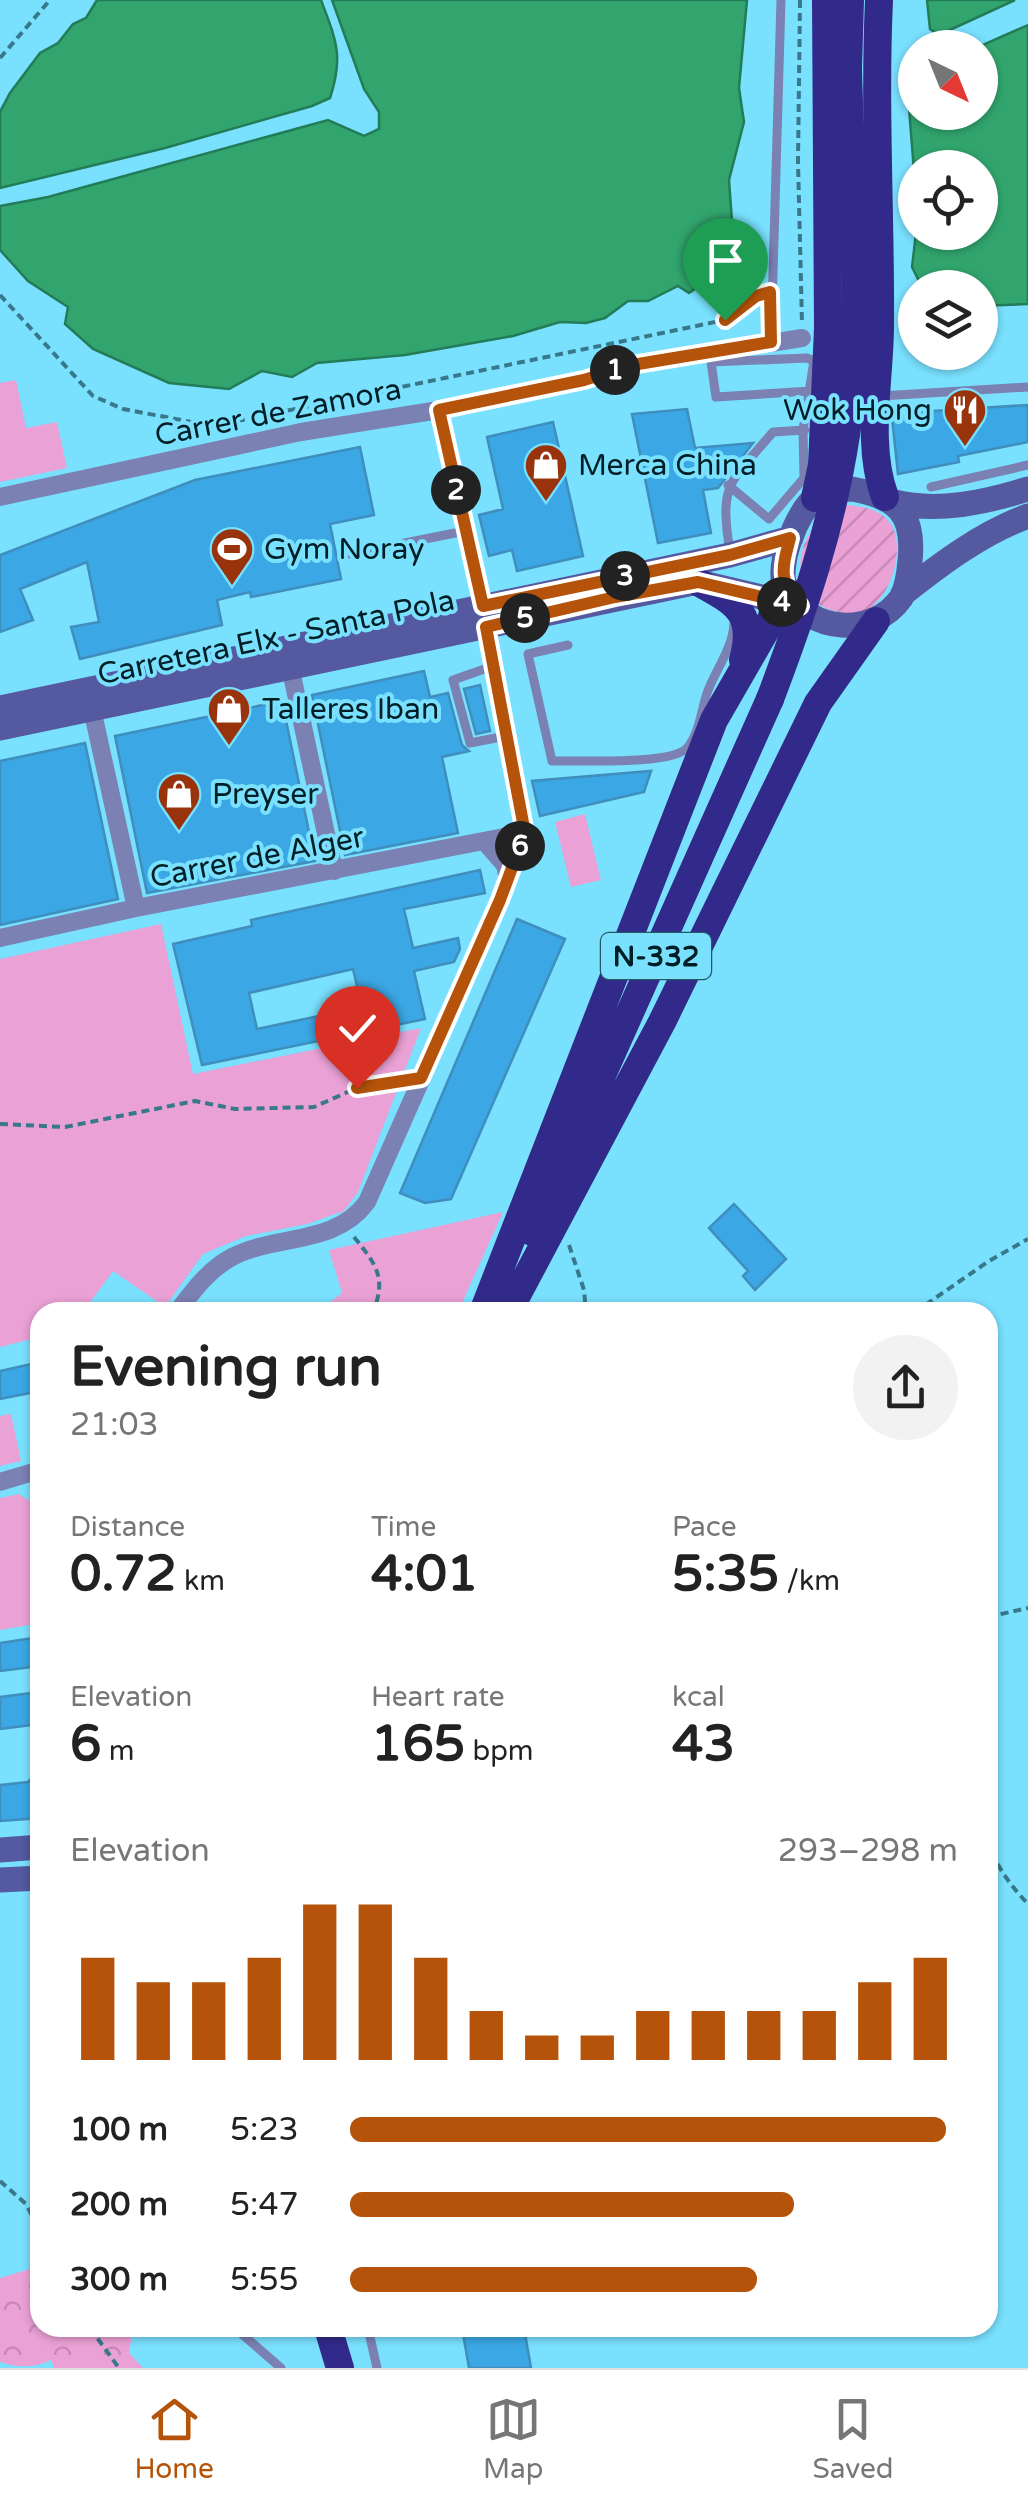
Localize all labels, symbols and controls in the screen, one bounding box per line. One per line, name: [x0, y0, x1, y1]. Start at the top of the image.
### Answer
north arrow: [898, 30, 998, 130]
map controls: [898, 30, 998, 370]
button: locate: [898, 150, 998, 250]
pin: [683, 218, 768, 321]
icon: arrive: [698, 233, 753, 288]
button: layers: [898, 270, 998, 370]
pin: 1: [590, 345, 640, 395]
text: 1: [606, 353, 624, 387]
street label: Carrer de Zamora: [152, 370, 405, 455]
restaurant icon: Wok Hong: [942, 387, 988, 448]
place label: Wok Hong: [783, 392, 932, 429]
shop icon: Merca China: [523, 442, 569, 503]
place label: Merca China: [578, 447, 757, 484]
pin: 2: [431, 465, 481, 515]
text: 2: [447, 473, 465, 507]
sports icon: Gym Noray: [209, 526, 255, 587]
place label: Gym Noray: [264, 531, 424, 568]
pin: 3: [600, 551, 650, 601]
text: 3: [616, 559, 634, 593]
pin: 4: [757, 577, 807, 627]
street label: Carretera Elx - Santa Pola: [94, 582, 458, 693]
text: 4: [773, 585, 791, 619]
pin: 5: [500, 593, 550, 643]
text: 5: [516, 601, 534, 635]
shop icon: Talleres Iban: [206, 686, 252, 747]
place label: Talleres Iban: [262, 691, 439, 728]
shop icon: Preyser: [156, 771, 202, 832]
place label: Preyser: [212, 776, 319, 813]
street label: Carrer de Alger: [147, 819, 368, 896]
pin: 6: [495, 821, 545, 871]
text: 6: [511, 829, 529, 863]
road number: N-332: [601, 933, 711, 979]
pin: [315, 986, 400, 1089]
icon: check: [330, 1001, 385, 1056]
text: Evening run: [70, 1335, 382, 1401]
button: share: [853, 1335, 958, 1440]
text: 21:03: [70, 1406, 159, 1444]
text: Distance: [70, 1510, 185, 1544]
text: Time: [371, 1510, 436, 1544]
text: Pace: [672, 1510, 736, 1544]
text: 0.72: [70, 1544, 177, 1604]
text: 4:01: [371, 1544, 478, 1604]
text: 5:35: [672, 1544, 779, 1604]
text: km: [177, 1564, 225, 1598]
text: /km: [779, 1564, 840, 1598]
text: Elevation: [70, 1680, 192, 1714]
text: Heart rate: [371, 1680, 505, 1714]
text: kcal: [672, 1680, 725, 1714]
text: 6: [70, 1714, 101, 1774]
text: 165: [371, 1714, 465, 1774]
text: 43: [672, 1714, 735, 1774]
text: m: [101, 1734, 134, 1768]
text: bpm: [465, 1734, 534, 1768]
text: Elevation: [70, 1832, 210, 1870]
text: 293–298 m: [778, 1832, 958, 1870]
text: 100 m: [70, 2111, 168, 2149]
text: 5:23: [230, 2111, 299, 2149]
text: 200 m: [70, 2186, 168, 2224]
text: 5:47: [230, 2186, 299, 2224]
text: 300 m: [70, 2261, 168, 2299]
text: 5:55: [230, 2261, 299, 2299]
tab: Home: [135, 2392, 214, 2486]
tab: Map: [483, 2392, 543, 2486]
tab: Saved: [813, 2392, 893, 2486]

